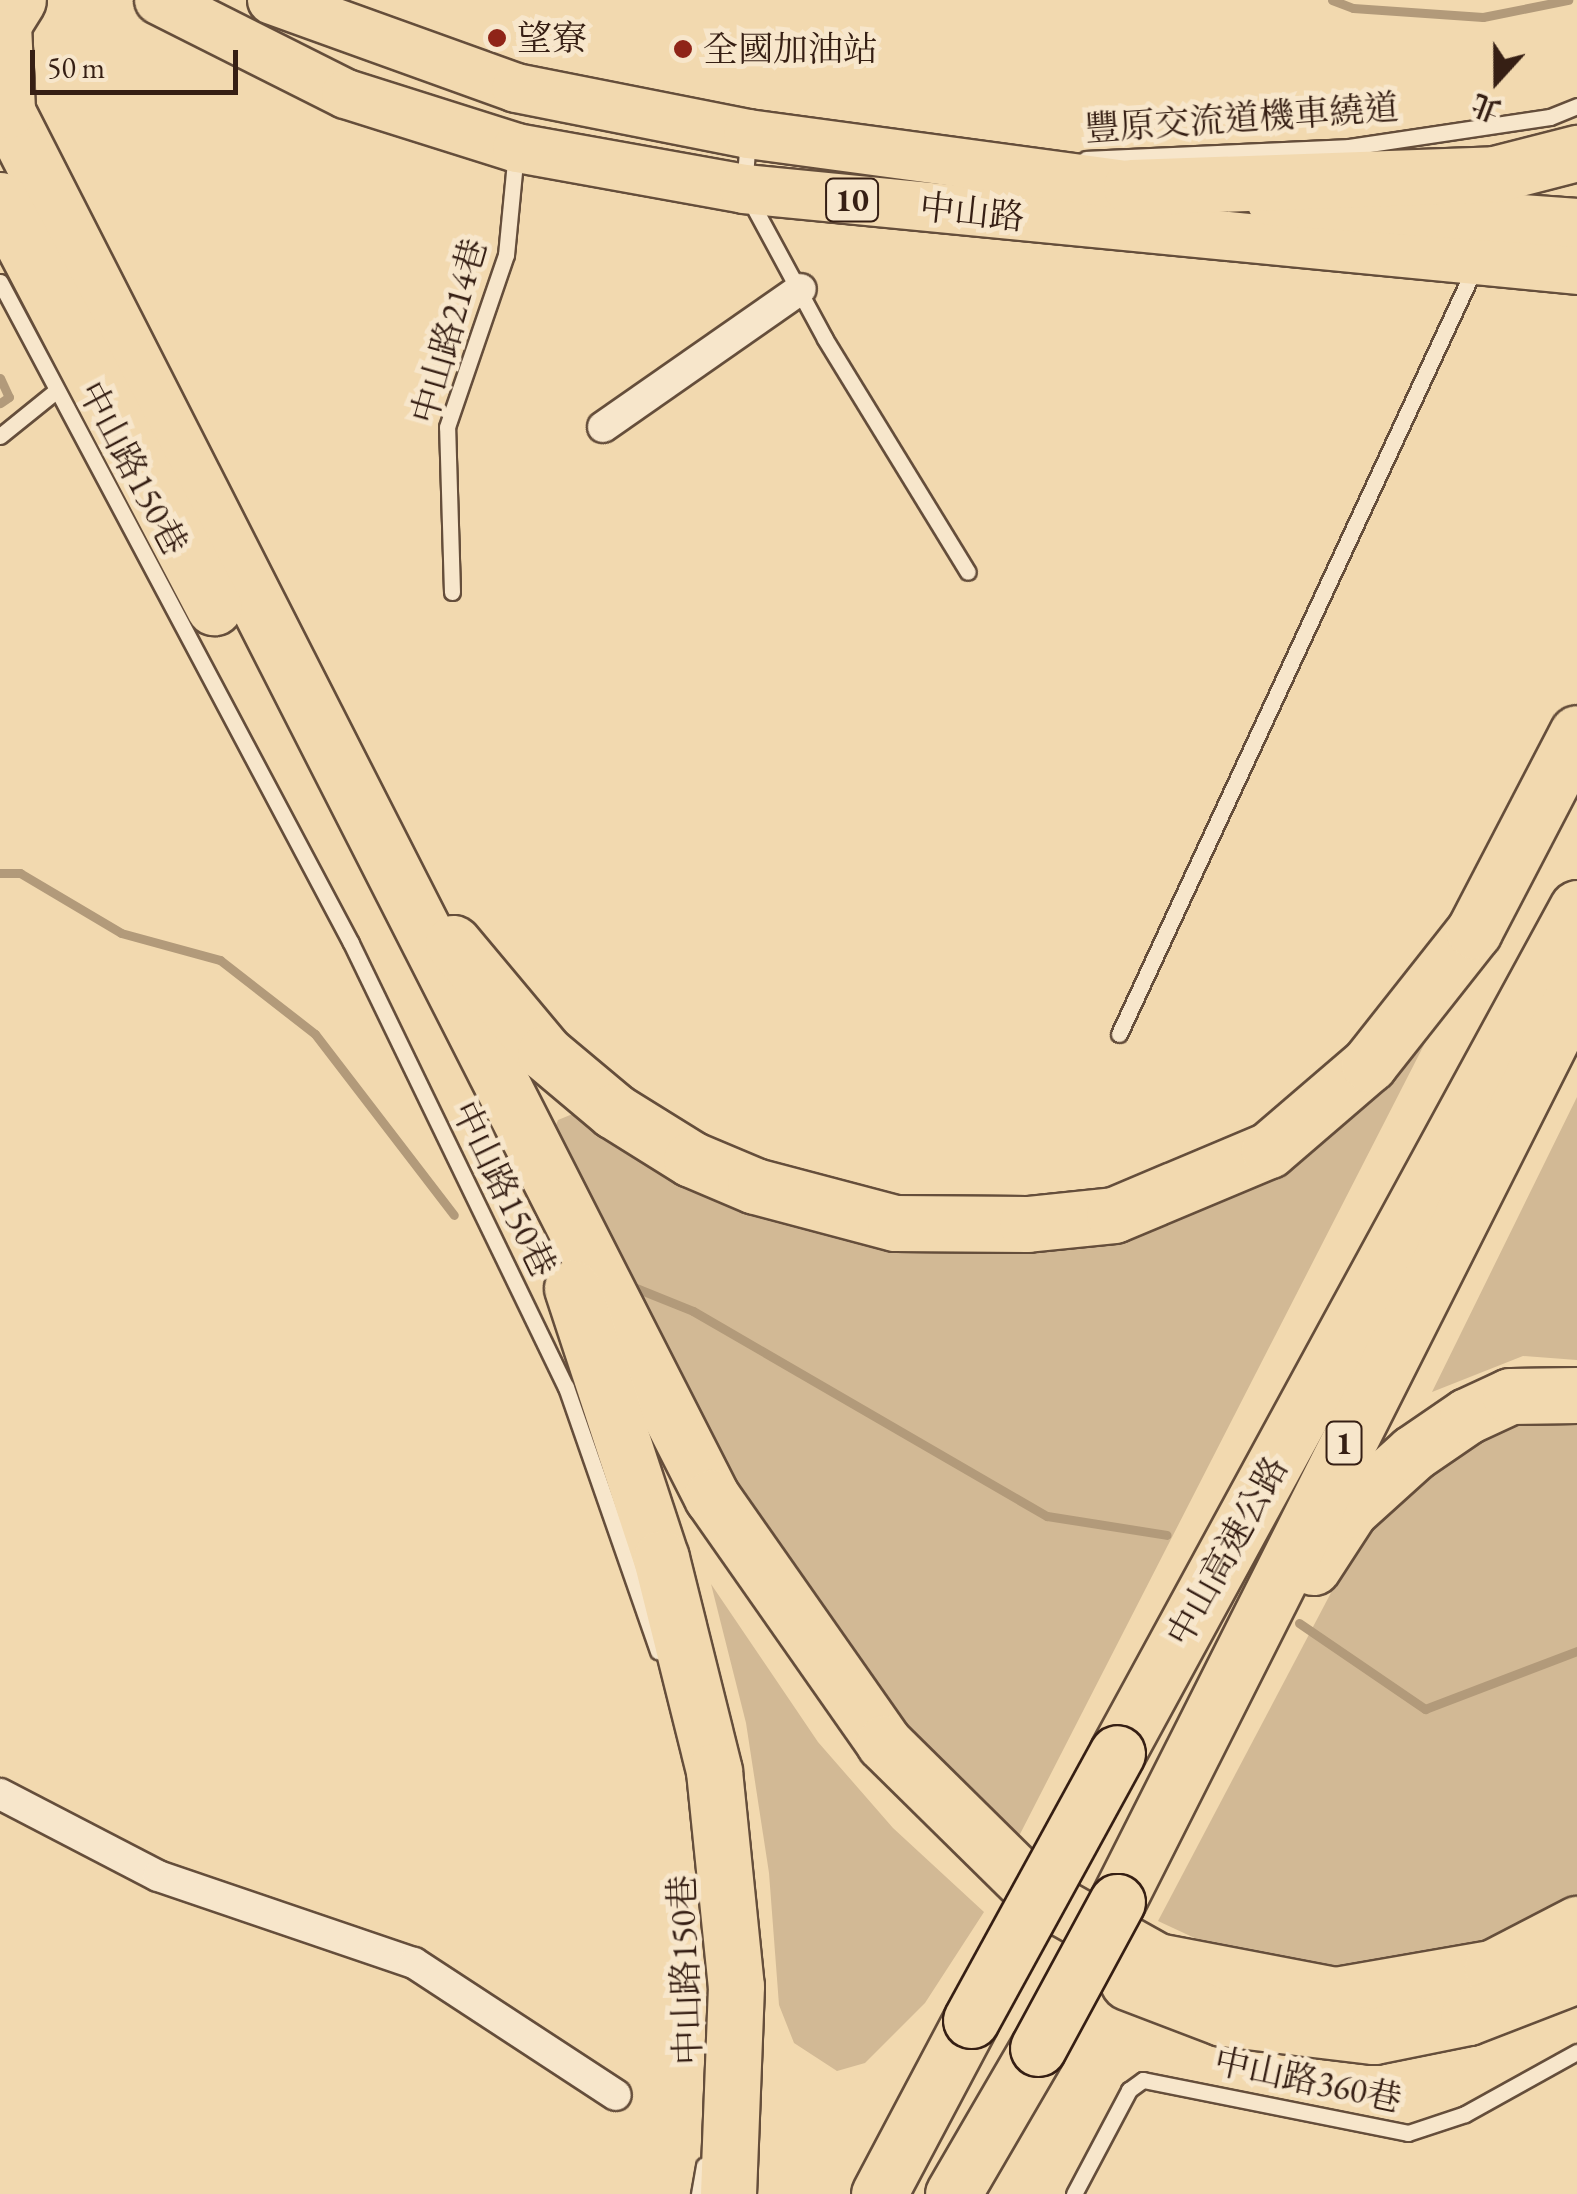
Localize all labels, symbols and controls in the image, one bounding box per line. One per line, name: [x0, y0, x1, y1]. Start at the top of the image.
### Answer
place label: 望寮: [517, 17, 587, 59]
marker: 望寮: [486, 27, 508, 49]
place label: 全國加油站: [703, 28, 878, 70]
scale bar: [35, 30, 242, 92]
north arrow: [1447, 30, 1547, 130]
marker: 全國加油站: [672, 38, 694, 60]
text: 50 m: [47, 48, 105, 87]
street label: 豐原交流道機車繞道: [1083, 86, 1401, 150]
text: 北: [1467, 86, 1506, 130]
road number: 10: [824, 173, 880, 227]
street label: 中山路: [918, 186, 1026, 238]
street label: 中山路214巷: [403, 234, 495, 428]
street label: 中山路150巷: [70, 374, 196, 562]
street label: 中山路150巷: [443, 1094, 565, 1284]
road number: 1: [1324, 1416, 1364, 1470]
street label: 中山高速公路: [1158, 1449, 1296, 1653]
street label: 中山路150巷: [661, 1874, 709, 2066]
street label: 中山路360巷: [1211, 2040, 1405, 2120]

